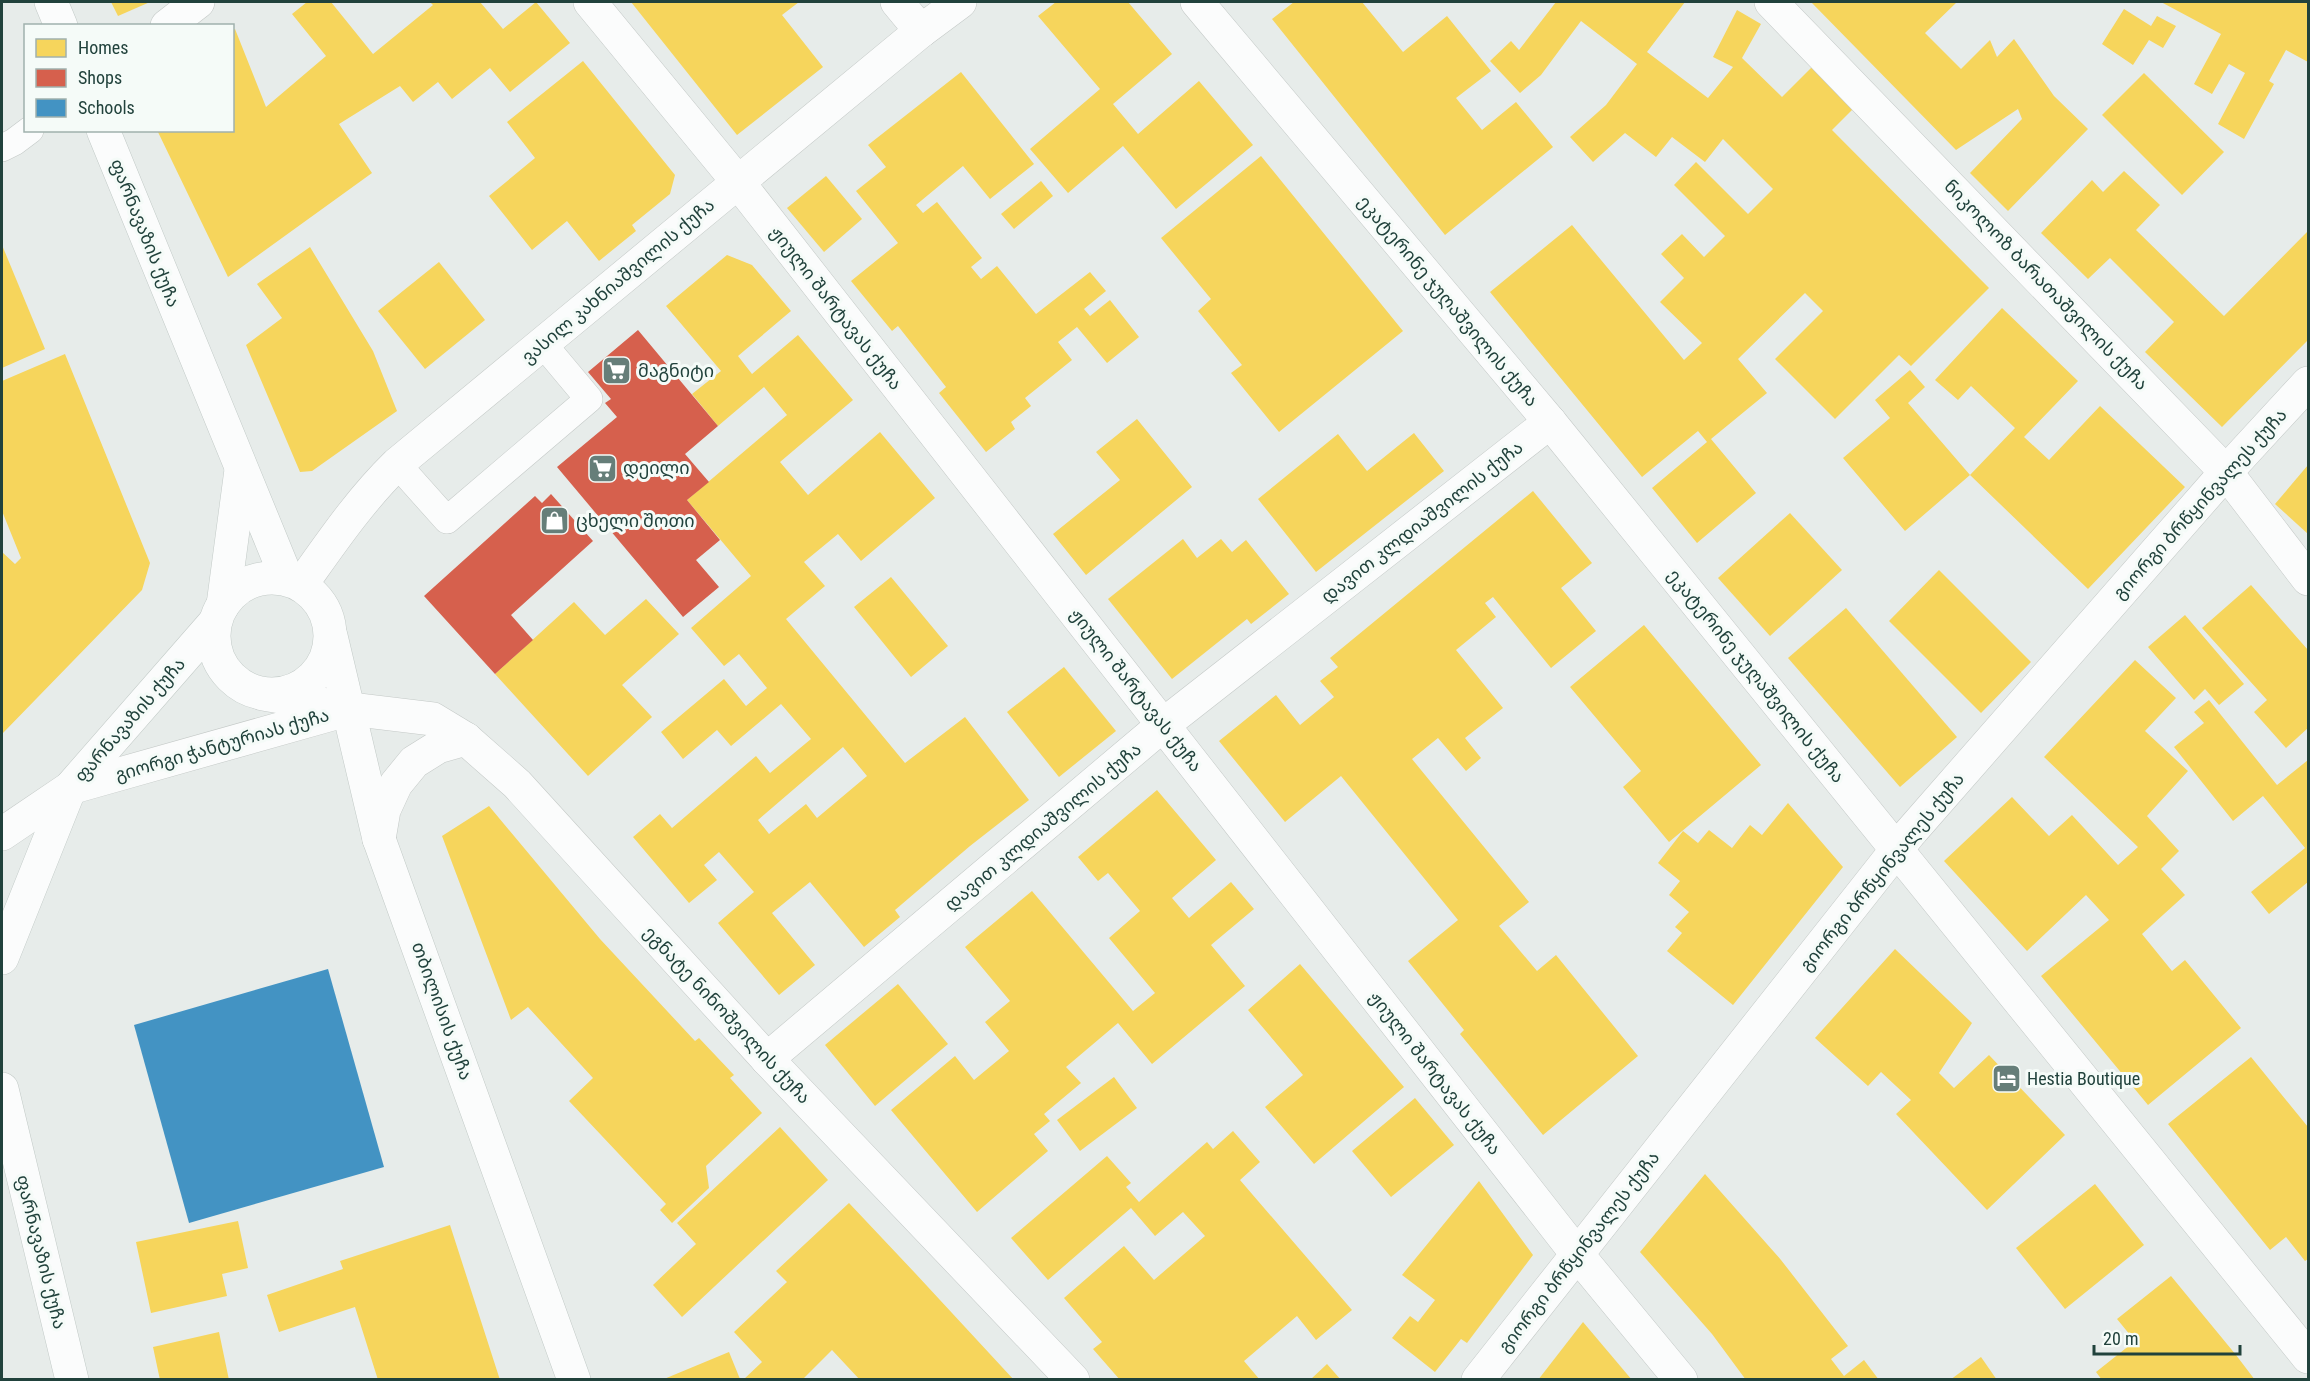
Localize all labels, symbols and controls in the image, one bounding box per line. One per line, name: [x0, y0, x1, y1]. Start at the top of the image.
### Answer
legend: [24, 24, 234, 132]
text: Homes: [78, 37, 128, 58]
text: Shops: [78, 67, 122, 88]
text: Schools: [78, 97, 135, 118]
street label: ფარნავაზის ქუჩა: [105, 156, 185, 310]
street label: ნიკოლოზ ბარათაშვილის ქუჩა: [1939, 175, 2153, 395]
street label: ეკატერინე ჯუღაშვილის ქუჩა: [1353, 191, 1543, 411]
street label: ვასილ კახნიაშვილის ქუჩა: [517, 194, 719, 368]
street label: ჟიული შარტავას ქუჩა: [765, 222, 907, 394]
supermarket icon: მაგნიტი: [601, 355, 633, 387]
place label: მაგნიტი: [638, 360, 714, 382]
street label: გიორგი ბრწყინვალეს ქუჩა: [2108, 404, 2292, 604]
street label: დავით კლდიაშვილის ქუჩა: [1317, 436, 1527, 608]
supermarket icon: დეილი: [586, 452, 618, 484]
place label: დეილი: [623, 457, 690, 479]
shop icon: ცხელი შოთი: [539, 505, 571, 537]
place label: ცხელი შოთი: [576, 510, 695, 532]
street label: ეკატერინე ჯუღაშვილის ქუჩა: [1663, 565, 1849, 787]
street label: ჟიული შარტავას ქუჩა: [1065, 604, 1207, 776]
street label: ფარნავაზის ქუჩა: [70, 653, 190, 787]
street label: გიორგი ჭანტურიას ქუჩა: [112, 704, 332, 786]
street label: დავით კლდიაშვილის ქუჩა: [940, 738, 1146, 916]
street label: გიორგი ბრწყინვალეს ქუჩა: [1795, 768, 1969, 976]
street label: ეგნატე ნინოშვილის ქუჩა: [639, 922, 815, 1108]
street label: თბილისის ქუჩა: [407, 939, 477, 1083]
street label: ჟიული შარტავას ქუჩა: [1364, 987, 1506, 1159]
hotel icon: Hestia Boutique: [1990, 1063, 2022, 1095]
place label: Hestia Boutique: [2027, 1068, 2140, 1089]
street label: გიორგი ბრწყინვალეს ქუჩა: [1494, 1147, 1664, 1357]
street label: ფარნავაზის ქუჩა: [11, 1173, 71, 1331]
scale bar: [2094, 1318, 2240, 1356]
text: 20 m: [2103, 1328, 2138, 1349]

